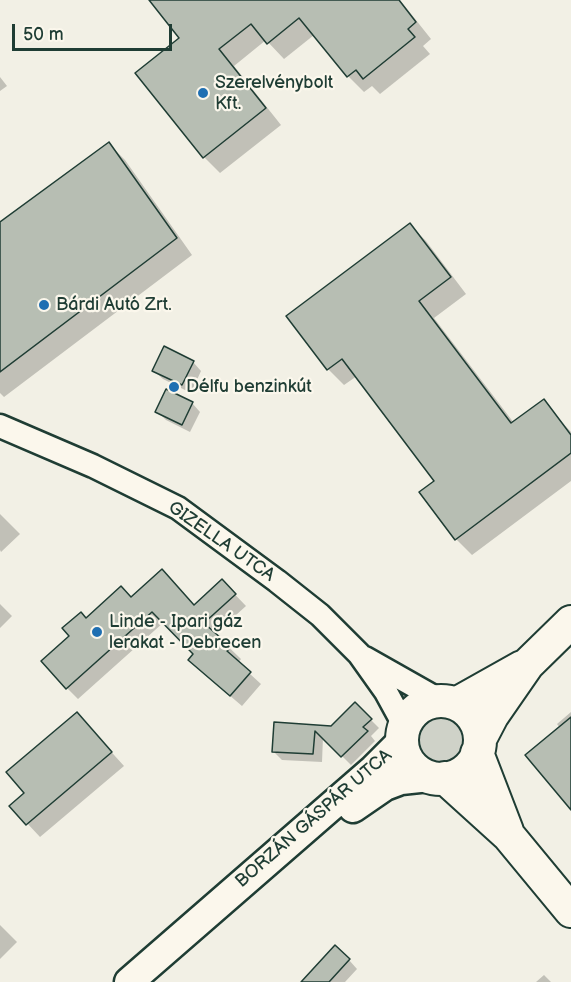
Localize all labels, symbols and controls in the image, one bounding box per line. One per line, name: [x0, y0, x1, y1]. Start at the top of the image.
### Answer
scale bar: [15, 12, 176, 50]
text: 50 m: [23, 24, 64, 45]
place label: Szerelvénybolt Kft.: [215, 72, 333, 115]
marker: Szerelvénybolt Kft.: [196, 86, 210, 100]
place label: Bárdi Autó Zrt.: [56, 294, 172, 316]
marker: Bárdi Autó Zrt.: [37, 298, 51, 312]
place label: Délfu benzinkút: [186, 376, 312, 398]
marker: Délfu benzinkút: [167, 380, 181, 394]
street label: GIZELLA UTCA: [164, 497, 278, 587]
place label: Linde - Ipari gáz lerakat - Debrecen: [109, 611, 261, 654]
marker: Linde - Ipari gáz lerakat - Debrecen: [90, 625, 104, 639]
street label: BORZÁN GÁSPÁR UTCA: [231, 745, 397, 893]

